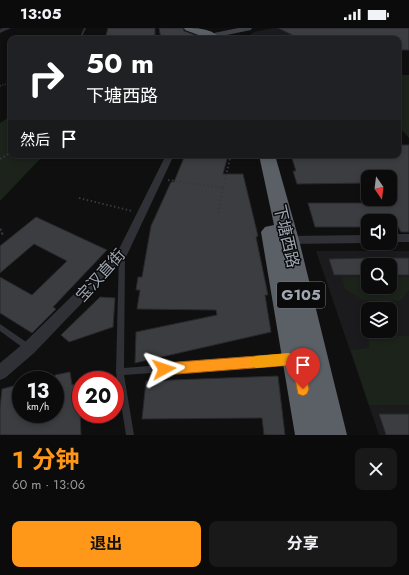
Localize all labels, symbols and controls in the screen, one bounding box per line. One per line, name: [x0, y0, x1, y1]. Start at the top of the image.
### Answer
text: 13:05: [20, 3, 61, 25]
text: 50 m: [86, 43, 154, 84]
icon: right: [20, 52, 72, 104]
text: 下塘西路: [86, 83, 158, 109]
icon: arrive: [58, 128, 80, 150]
text: 然后: [20, 129, 50, 151]
north arrow: [361, 170, 397, 206]
map controls: [361, 170, 397, 338]
street label: 下塘西路: [268, 202, 305, 270]
button: sound: [361, 214, 397, 250]
street label: 宝汉直街: [70, 244, 130, 307]
button: search: [361, 258, 397, 294]
road number: G105: [277, 282, 325, 308]
button: layers: [361, 302, 397, 338]
position arrow: [143, 348, 185, 390]
pin: [286, 348, 320, 389]
icon: arrive: [292, 354, 314, 376]
speed limit sign: 20: [72, 371, 124, 423]
text: 13: [27, 377, 49, 406]
text: km/h: [27, 399, 49, 414]
text: 1 分钟: [12, 442, 79, 477]
button: close: [355, 448, 397, 490]
text: 60 m · 13:06: [12, 475, 85, 494]
button: 退出: [12, 521, 201, 567]
button: 分享: [209, 521, 397, 567]

